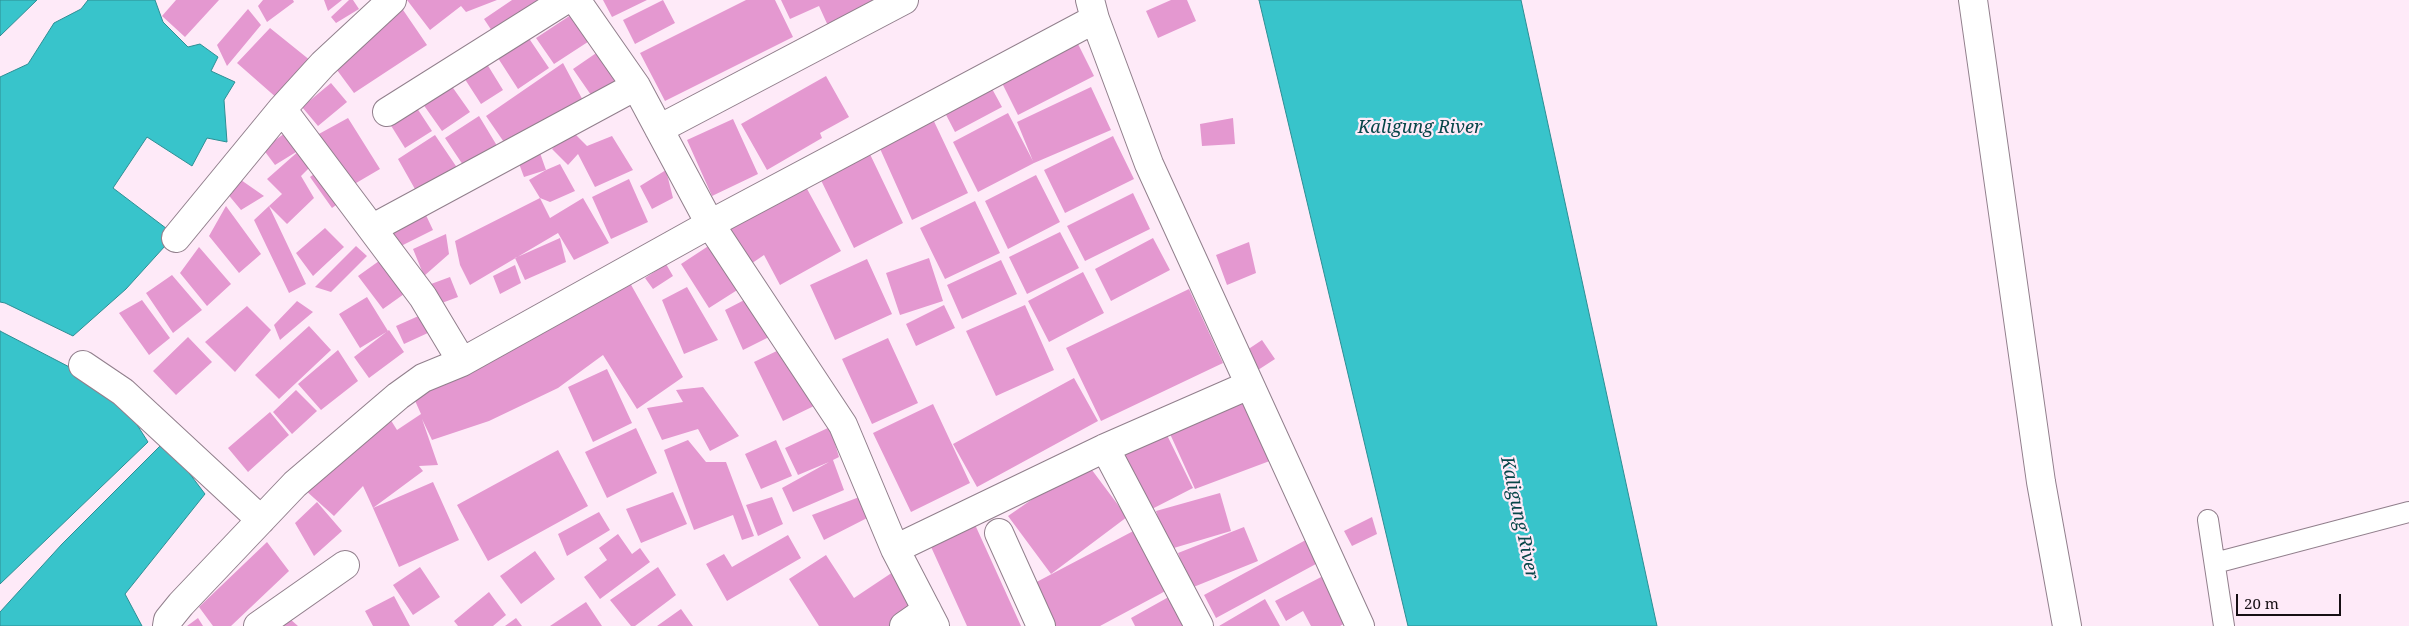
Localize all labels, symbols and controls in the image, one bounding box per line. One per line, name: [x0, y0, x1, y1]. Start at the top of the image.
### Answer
water label: Kaligung River: [1358, 117, 1482, 139]
water label: Kaligung River: [1495, 455, 1543, 581]
scale bar: [2239, 584, 2344, 616]
text: 20 m: [2244, 593, 2279, 613]

